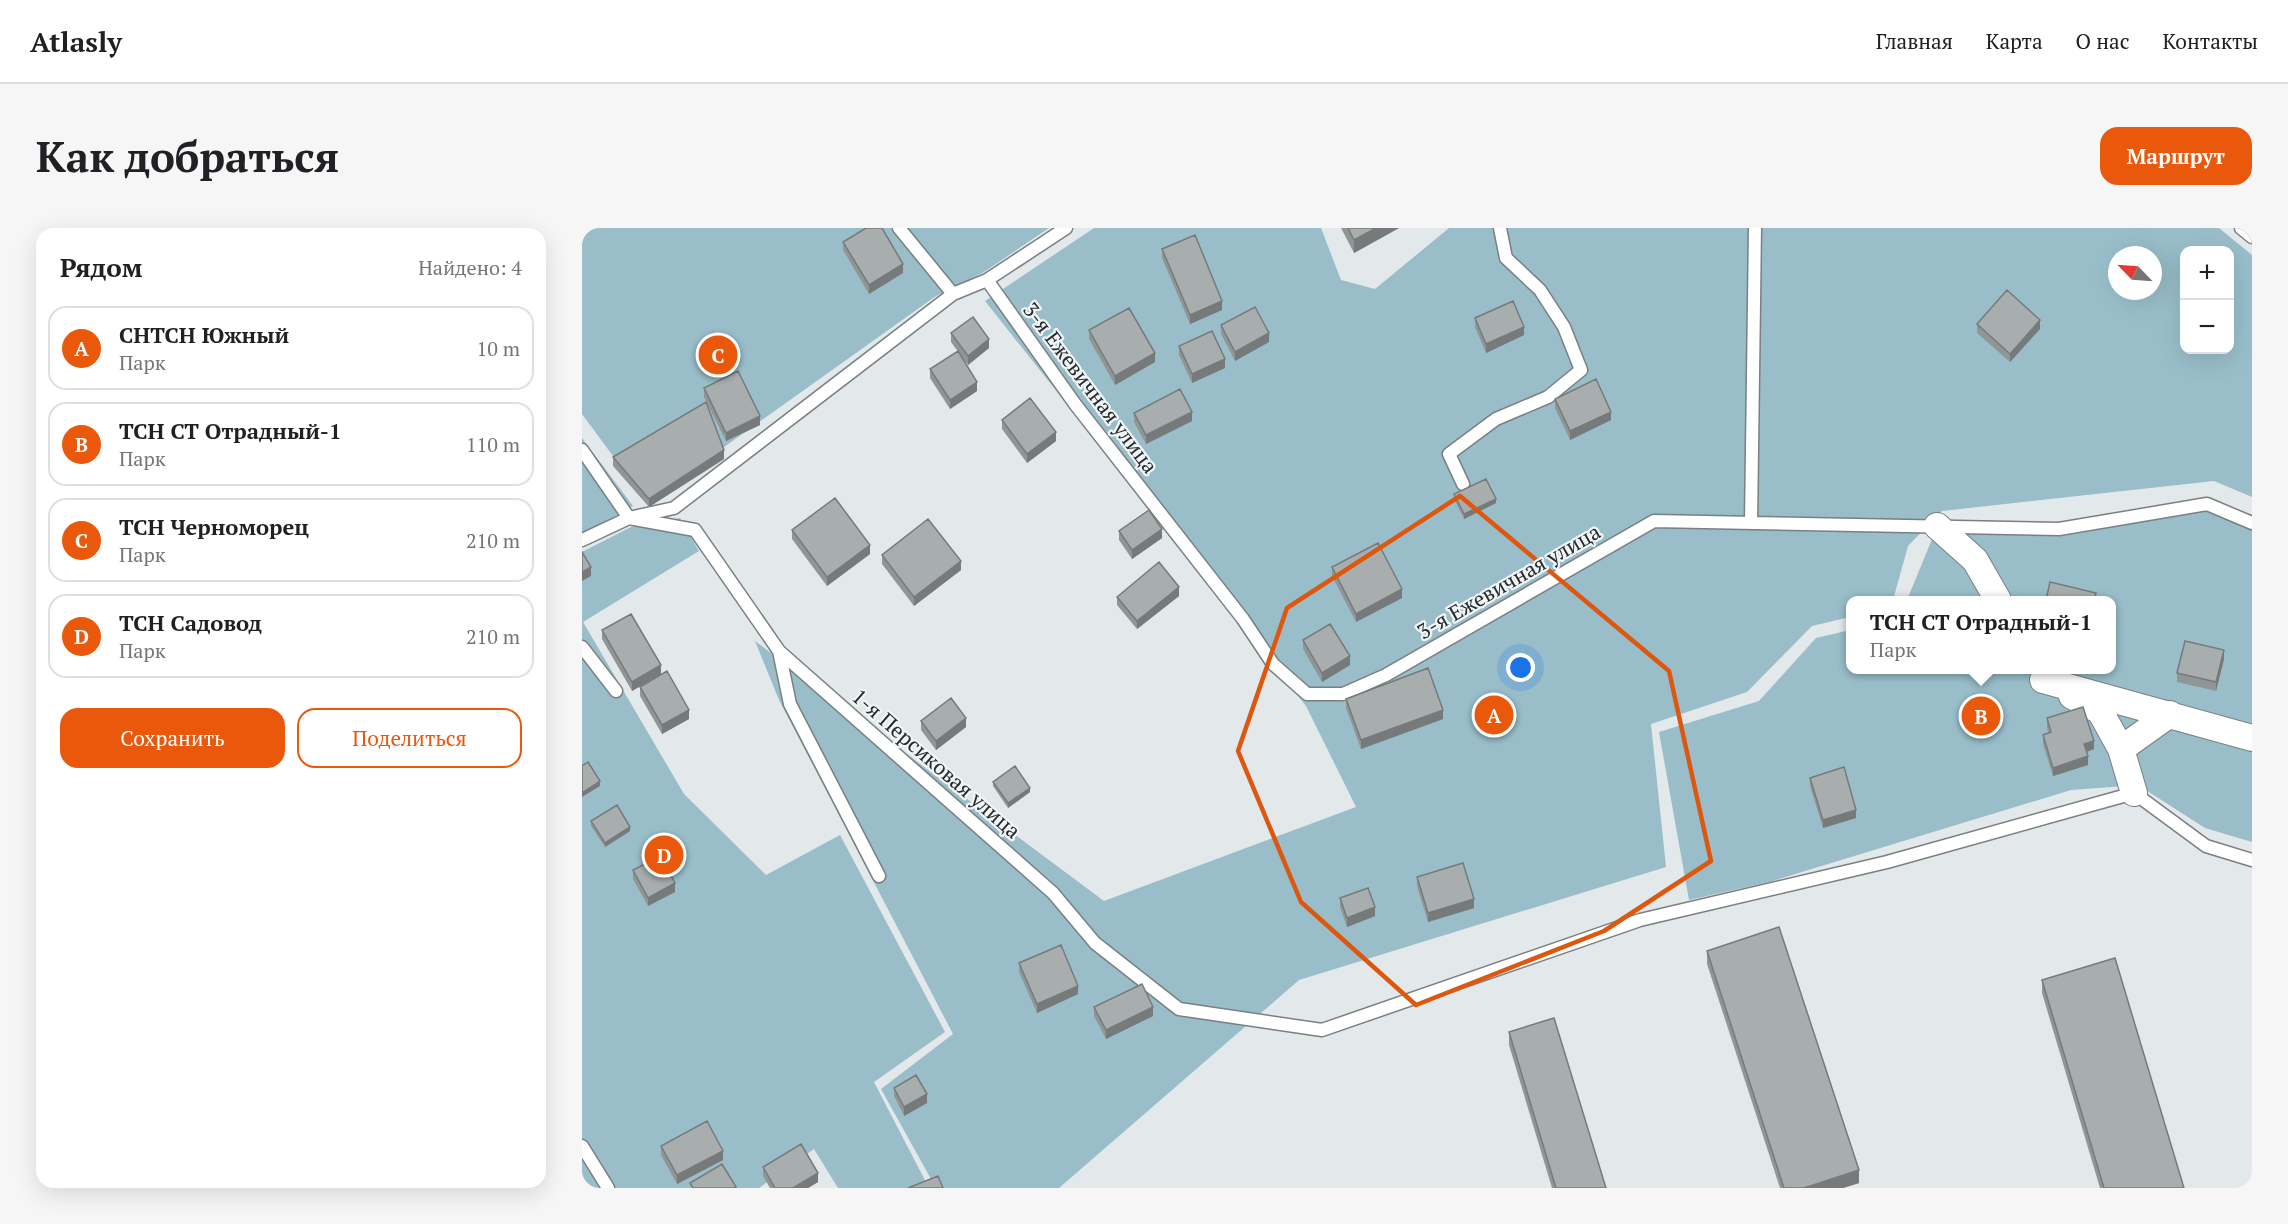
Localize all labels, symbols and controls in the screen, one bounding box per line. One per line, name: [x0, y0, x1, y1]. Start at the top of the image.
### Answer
text: Atlasly: [30, 23, 122, 60]
text: Главная: [1876, 27, 1953, 55]
text: Карта: [1986, 27, 2043, 55]
text: О нас: [2076, 27, 2129, 55]
text: Контакты: [2162, 27, 2258, 55]
button: Маршрут: [2100, 127, 2252, 185]
text: Как добраться: [36, 128, 339, 184]
north arrow: [2108, 246, 2162, 300]
map controls: [2180, 246, 2234, 354]
button: +: [2180, 246, 2234, 300]
text: Рядом: [60, 250, 143, 284]
text: Найдено: 4: [418, 254, 522, 281]
street label: 3-я Ежевичная улица: [1017, 296, 1165, 479]
button: −: [2180, 300, 2234, 354]
text: СНТСН Южный: [119, 320, 289, 349]
pin: C: [698, 332, 738, 378]
text: A: [74, 335, 89, 362]
text: 10 m: [477, 335, 520, 362]
text: Парк: [119, 349, 166, 376]
text: ТСН СТ Отрадный-1: [119, 416, 341, 445]
text: B: [75, 431, 88, 458]
text: 110 m: [466, 431, 520, 458]
text: Парк: [119, 445, 166, 472]
text: ТСН Черноморец: [119, 512, 309, 541]
street label: 3-я Ежевичная улица: [1412, 517, 1606, 645]
text: C: [75, 527, 88, 554]
text: 210 m: [466, 527, 520, 554]
text: Парк: [119, 541, 166, 568]
popup: [1846, 596, 2116, 674]
text: ТСН СТ Отрадный-1: [1870, 607, 2092, 636]
text: ТСН Садовод: [119, 608, 262, 637]
text: D: [74, 623, 89, 650]
text: 210 m: [466, 623, 520, 650]
text: Парк: [1870, 636, 1916, 663]
text: Парк: [119, 637, 166, 664]
your location: [1506, 653, 1535, 682]
street label: 1-я Персиковая улица: [846, 682, 1027, 845]
pin: A: [1474, 692, 1514, 738]
pin: B: [1962, 694, 2000, 738]
button: Сохранить: [60, 708, 285, 768]
button: Поделиться: [297, 708, 522, 768]
pin: D: [644, 832, 683, 878]

